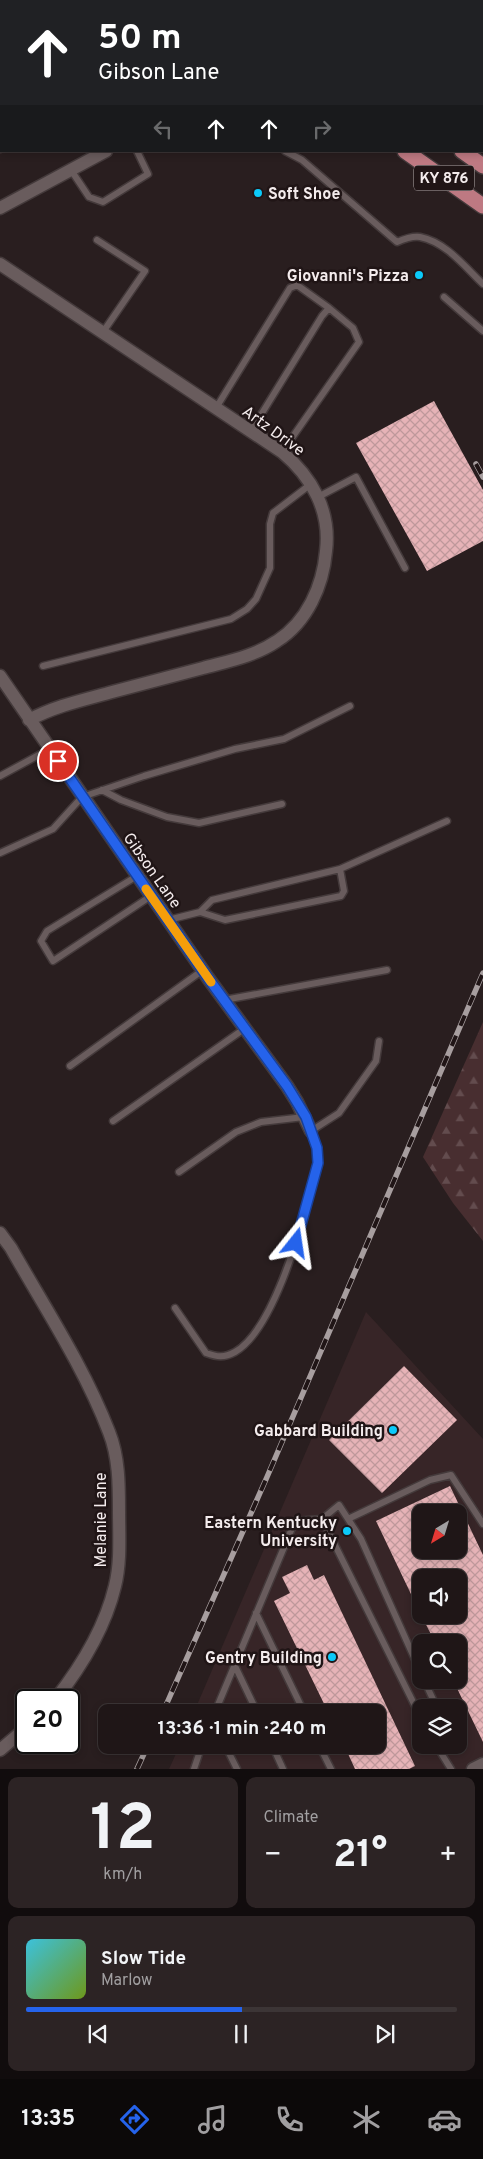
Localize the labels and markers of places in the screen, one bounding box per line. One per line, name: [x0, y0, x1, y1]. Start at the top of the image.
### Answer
place label: Soft Shoe: [268, 185, 340, 205]
marker: Soft Shoe: [252, 187, 264, 199]
place label: Giovanni's Pizza: [287, 267, 409, 287]
marker: Giovanni's Pizza: [413, 269, 425, 281]
pin: [37, 740, 79, 782]
place label: Gabbard Building: [254, 1422, 383, 1442]
marker: Gabbard Building: [387, 1424, 399, 1436]
place label: Eastern Kentucky University: [204, 1514, 337, 1552]
marker: Eastern Kentucky University: [341, 1525, 353, 1537]
place label: Gentry Building: [205, 1649, 322, 1669]
marker: Gentry Building: [326, 1651, 338, 1663]

